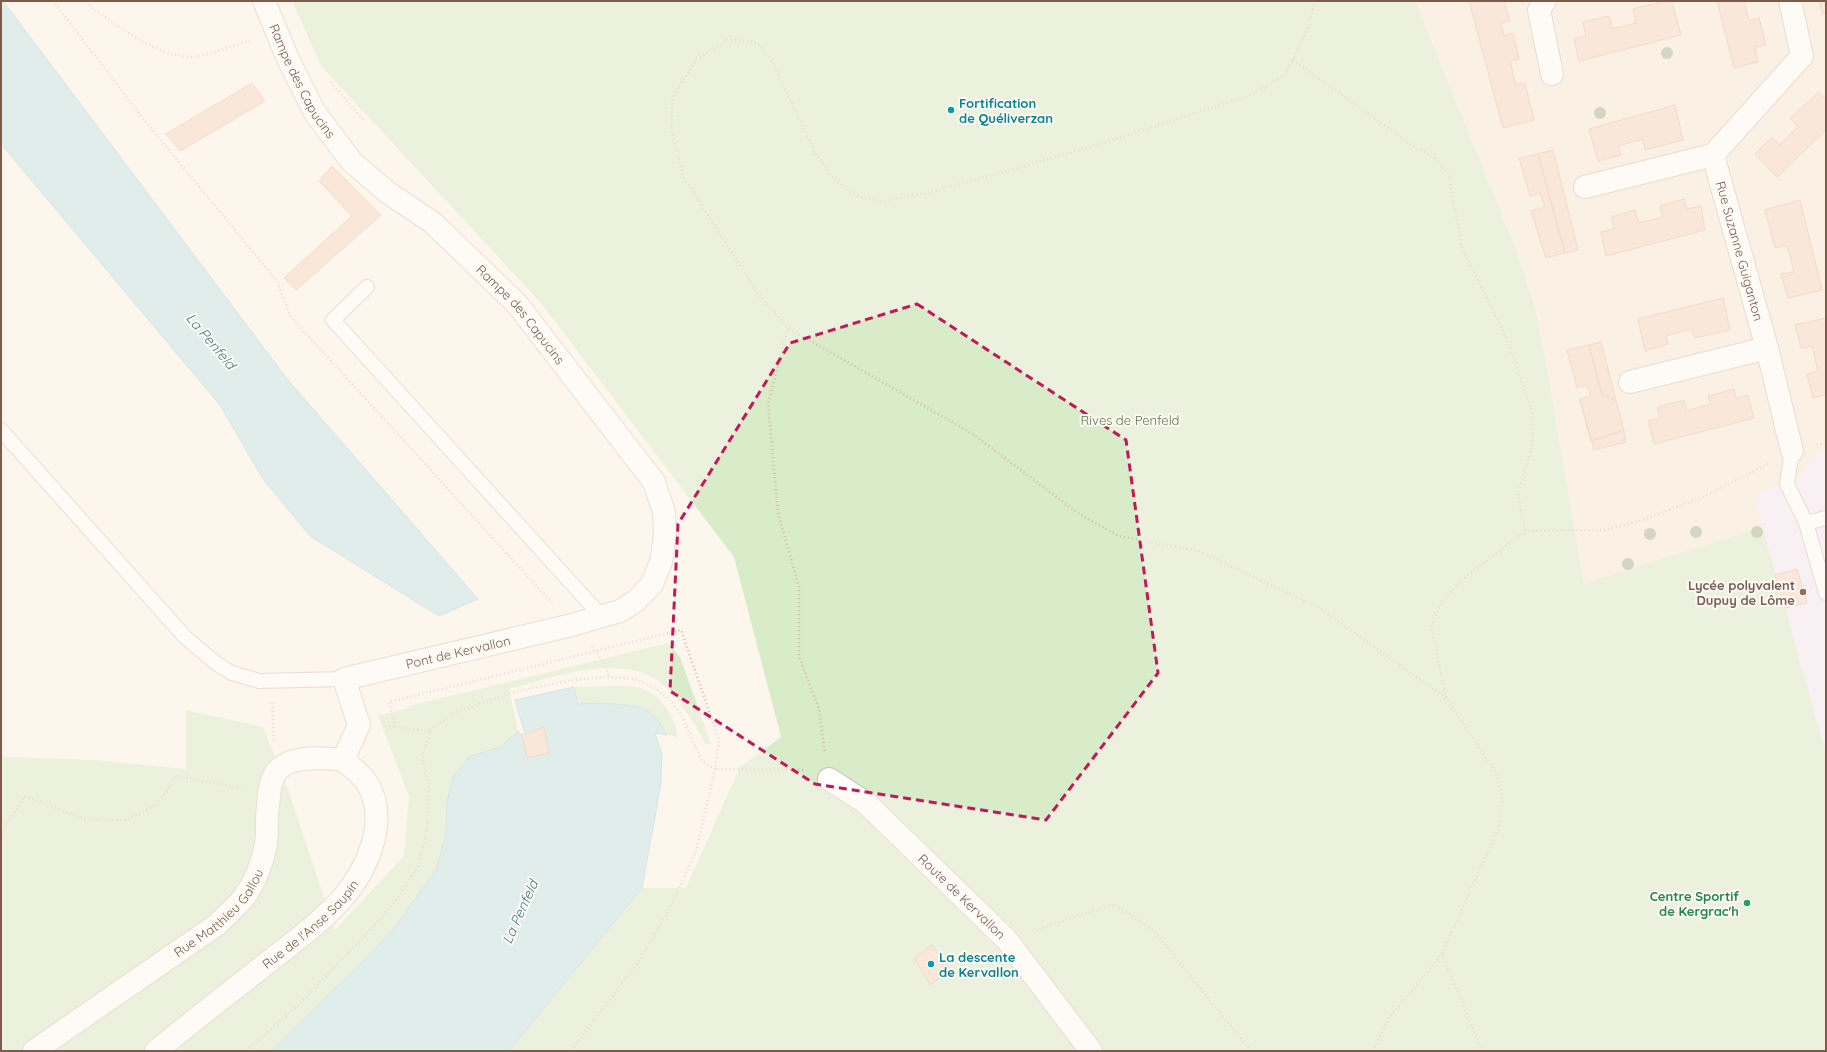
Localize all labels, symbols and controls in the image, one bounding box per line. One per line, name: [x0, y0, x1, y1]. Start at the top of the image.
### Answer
street label: Rampe des Capucins: [266, 21, 339, 141]
place label: Fortification de Quéliverzan: [959, 95, 1053, 126]
marker: Fortification de Quéliverzan: [946, 105, 956, 115]
street label: Rue Suzanne Guiganton: [1713, 179, 1767, 322]
street label: Rampe des Capucins: [473, 261, 568, 367]
water label: La Penfeld: [182, 309, 241, 374]
park label: Rives de Penfeld: [1081, 412, 1179, 428]
place label: Lycée polyvalent Dupuy de Lôme: [1688, 577, 1795, 608]
marker: Lycée polyvalent Dupuy de Lôme: [1798, 587, 1808, 597]
street label: Pont de Kervallon: [404, 632, 512, 672]
street label: Route de Kervallon: [915, 850, 1009, 942]
street label: Rue Matthieu Gallou: [171, 866, 266, 960]
water label: La Penfeld: [498, 876, 543, 947]
street label: Rue de l'Anse Saupin: [259, 877, 362, 972]
place label: Centre Sportif de Kergrac'h: [1650, 888, 1739, 919]
marker: Centre Sportif de Kergrac'h: [1742, 898, 1752, 908]
place label: La descente de Kervallon: [939, 949, 1019, 980]
marker: La descente de Kervallon: [926, 959, 936, 969]

